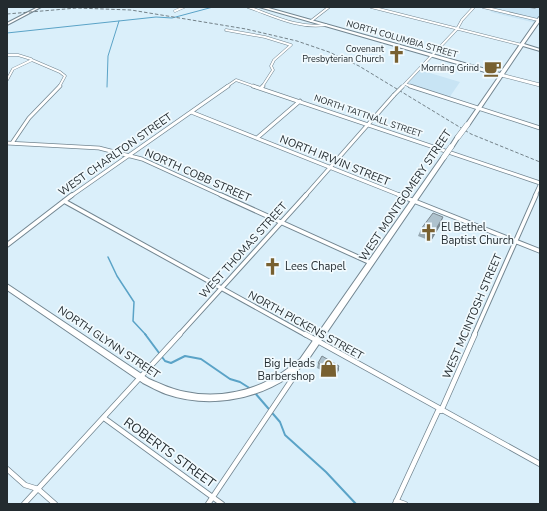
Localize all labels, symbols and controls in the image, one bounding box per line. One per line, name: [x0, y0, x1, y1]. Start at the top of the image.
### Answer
street label: NORTH COLUMBIA STREET: [345, 17, 460, 61]
place label: Covenant Presbyterian Church: [302, 43, 385, 65]
church icon: Covenant Presbyterian Church: [387, 44, 407, 64]
cafe icon: Morning Grind: [482, 58, 502, 78]
place label: Morning Grind: [421, 62, 479, 74]
street label: NORTH TATTNALL STREET: [312, 92, 424, 140]
street label: WEST CHARLTON STREET: [55, 109, 175, 199]
street label: WEST MONTGOMERY STREET: [356, 126, 455, 264]
street label: NORTH IRWIN STREET: [278, 132, 392, 190]
street label: NORTH COBB STREET: [142, 145, 254, 206]
street label: WEST THOMAS STREET: [196, 199, 291, 302]
place label: El Bethel Baptist Church: [441, 220, 514, 248]
church icon: El Bethel Baptist Church: [418, 223, 438, 243]
street label: WEST MCINTOSH STREET: [439, 251, 506, 381]
church icon: Lees Chapel: [262, 256, 282, 276]
place label: Lees Chapel: [285, 259, 346, 274]
street label: NORTH PICKENS STREET: [245, 287, 366, 364]
street label: NORTH GLYNN STREET: [55, 303, 163, 382]
place label: Big Heads Barbershop: [258, 356, 315, 384]
shop icon: Big Heads Barbershop: [318, 359, 338, 379]
street label: ROBERTS STREET: [120, 413, 219, 492]

